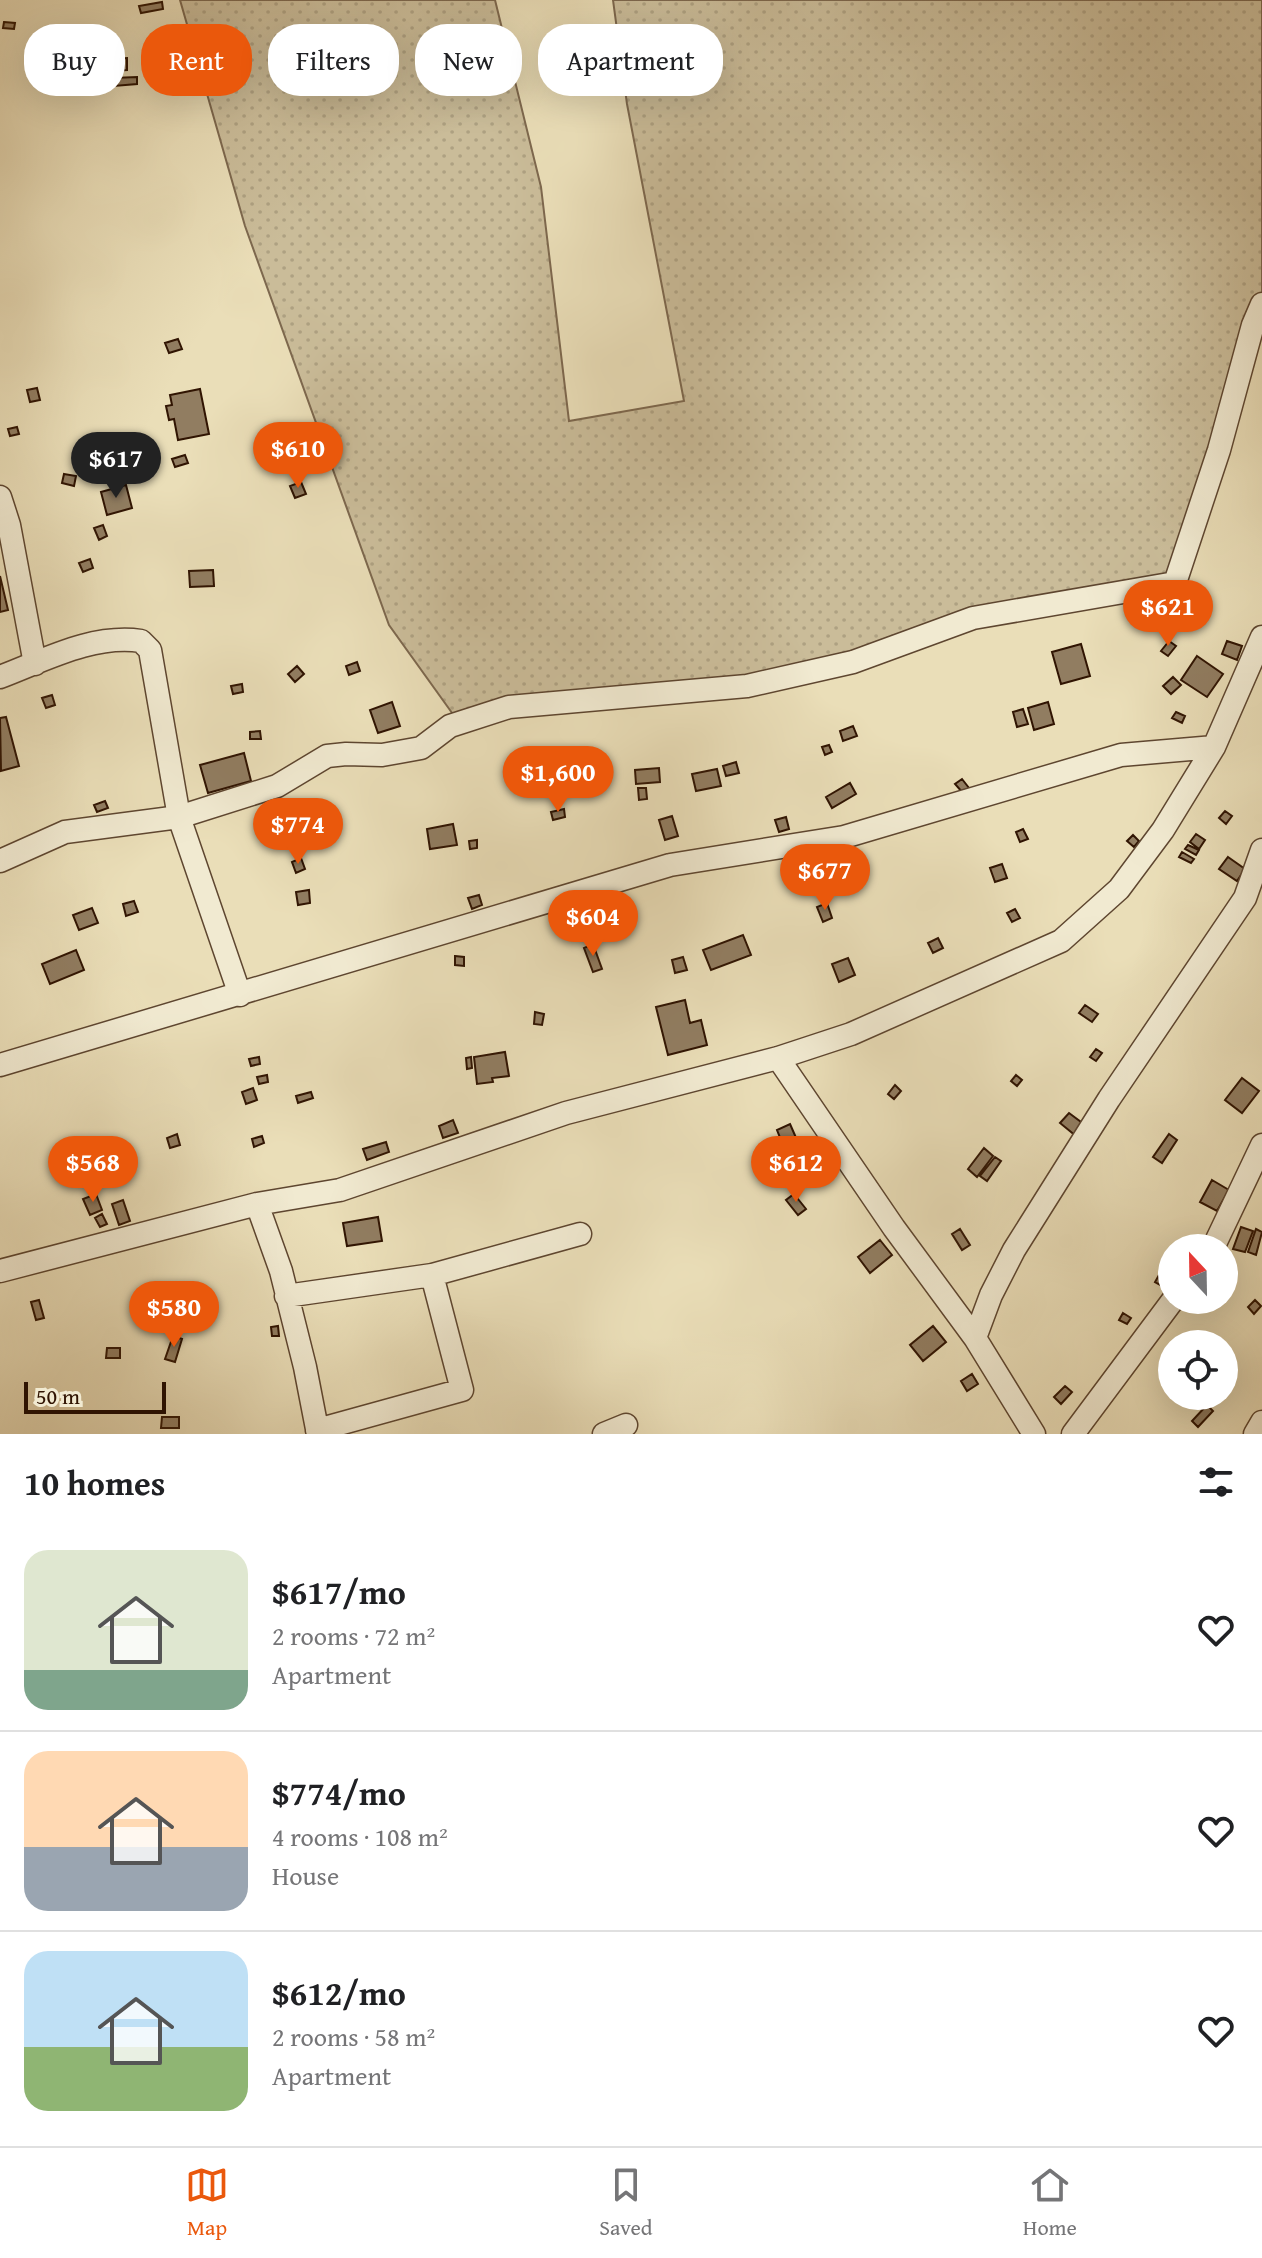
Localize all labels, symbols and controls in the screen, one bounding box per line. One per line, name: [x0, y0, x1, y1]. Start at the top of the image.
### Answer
chip: Buy: [24, 24, 125, 96]
chip: Rent: [141, 24, 252, 96]
chip: Filters: [268, 24, 399, 96]
chip: New: [415, 24, 522, 96]
chip: Apartment: [538, 24, 723, 96]
pin: $610: [251, 422, 345, 490]
text: $610: [271, 428, 325, 467]
pin: $617: [69, 432, 163, 500]
text: $617: [89, 438, 143, 477]
pin: $621: [1121, 580, 1215, 648]
text: $621: [1141, 586, 1195, 625]
pin: $1,600: [493, 746, 623, 814]
text: $1,600: [521, 752, 595, 791]
pin: $774: [251, 798, 345, 866]
text: $774: [271, 804, 325, 843]
pin: $677: [778, 844, 872, 912]
text: $677: [798, 850, 852, 889]
pin: $604: [546, 890, 640, 958]
text: $604: [566, 896, 620, 935]
pin: $568: [46, 1136, 140, 1204]
pin: $612: [749, 1136, 843, 1204]
text: $568: [66, 1142, 120, 1181]
text: $612: [769, 1142, 823, 1181]
north arrow: [1158, 1234, 1238, 1314]
map controls: [1158, 1234, 1238, 1410]
pin: $580: [127, 1281, 221, 1349]
text: $580: [147, 1287, 201, 1326]
button: locate: [1158, 1330, 1238, 1410]
scale bar: [24, 1378, 166, 1414]
text: 50 m: [36, 1380, 80, 1412]
text: 10 homes: [24, 1458, 165, 1507]
icon: filters: [1194, 1460, 1238, 1504]
text: $617/mo: [272, 1567, 406, 1616]
icon: home: [88, 1582, 184, 1678]
icon: heart: [1194, 1608, 1238, 1652]
text: 2 rooms · 72 m²: [272, 1616, 435, 1655]
text: Apartment: [272, 1655, 391, 1694]
text: $774/mo: [272, 1768, 406, 1817]
icon: home: [88, 1783, 184, 1879]
icon: heart: [1194, 1809, 1238, 1853]
text: 4 rooms · 108 m²: [272, 1817, 448, 1856]
text: House: [272, 1856, 339, 1895]
text: $612/mo: [272, 1968, 406, 2017]
icon: home: [88, 1983, 184, 2079]
icon: heart: [1194, 2009, 1238, 2053]
text: 2 rooms · 58 m²: [272, 2017, 435, 2056]
text: Apartment: [272, 2056, 391, 2095]
tab: Map: [185, 2163, 229, 2243]
tab: Saved: [599, 2163, 653, 2243]
tab: Home: [1023, 2163, 1077, 2243]

